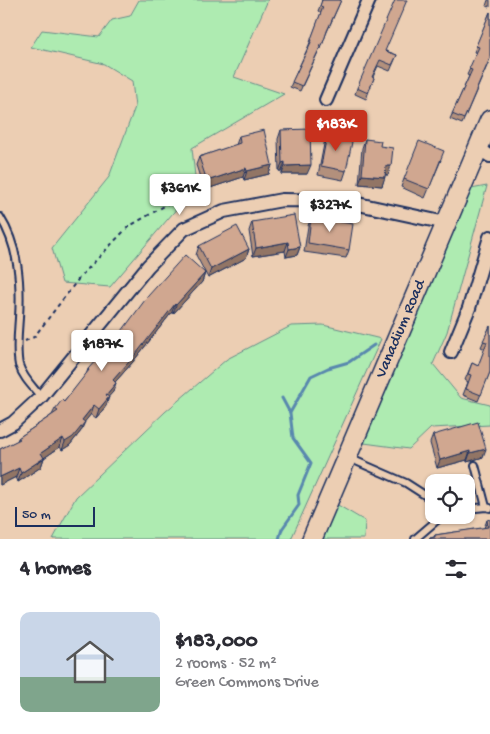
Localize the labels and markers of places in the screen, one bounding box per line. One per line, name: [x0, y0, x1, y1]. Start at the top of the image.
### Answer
pin: $183K: [301, 110, 371, 152]
pin: $361K: [145, 174, 215, 216]
pin: $327K: [295, 190, 365, 233]
pin: $187K: [67, 330, 137, 372]

